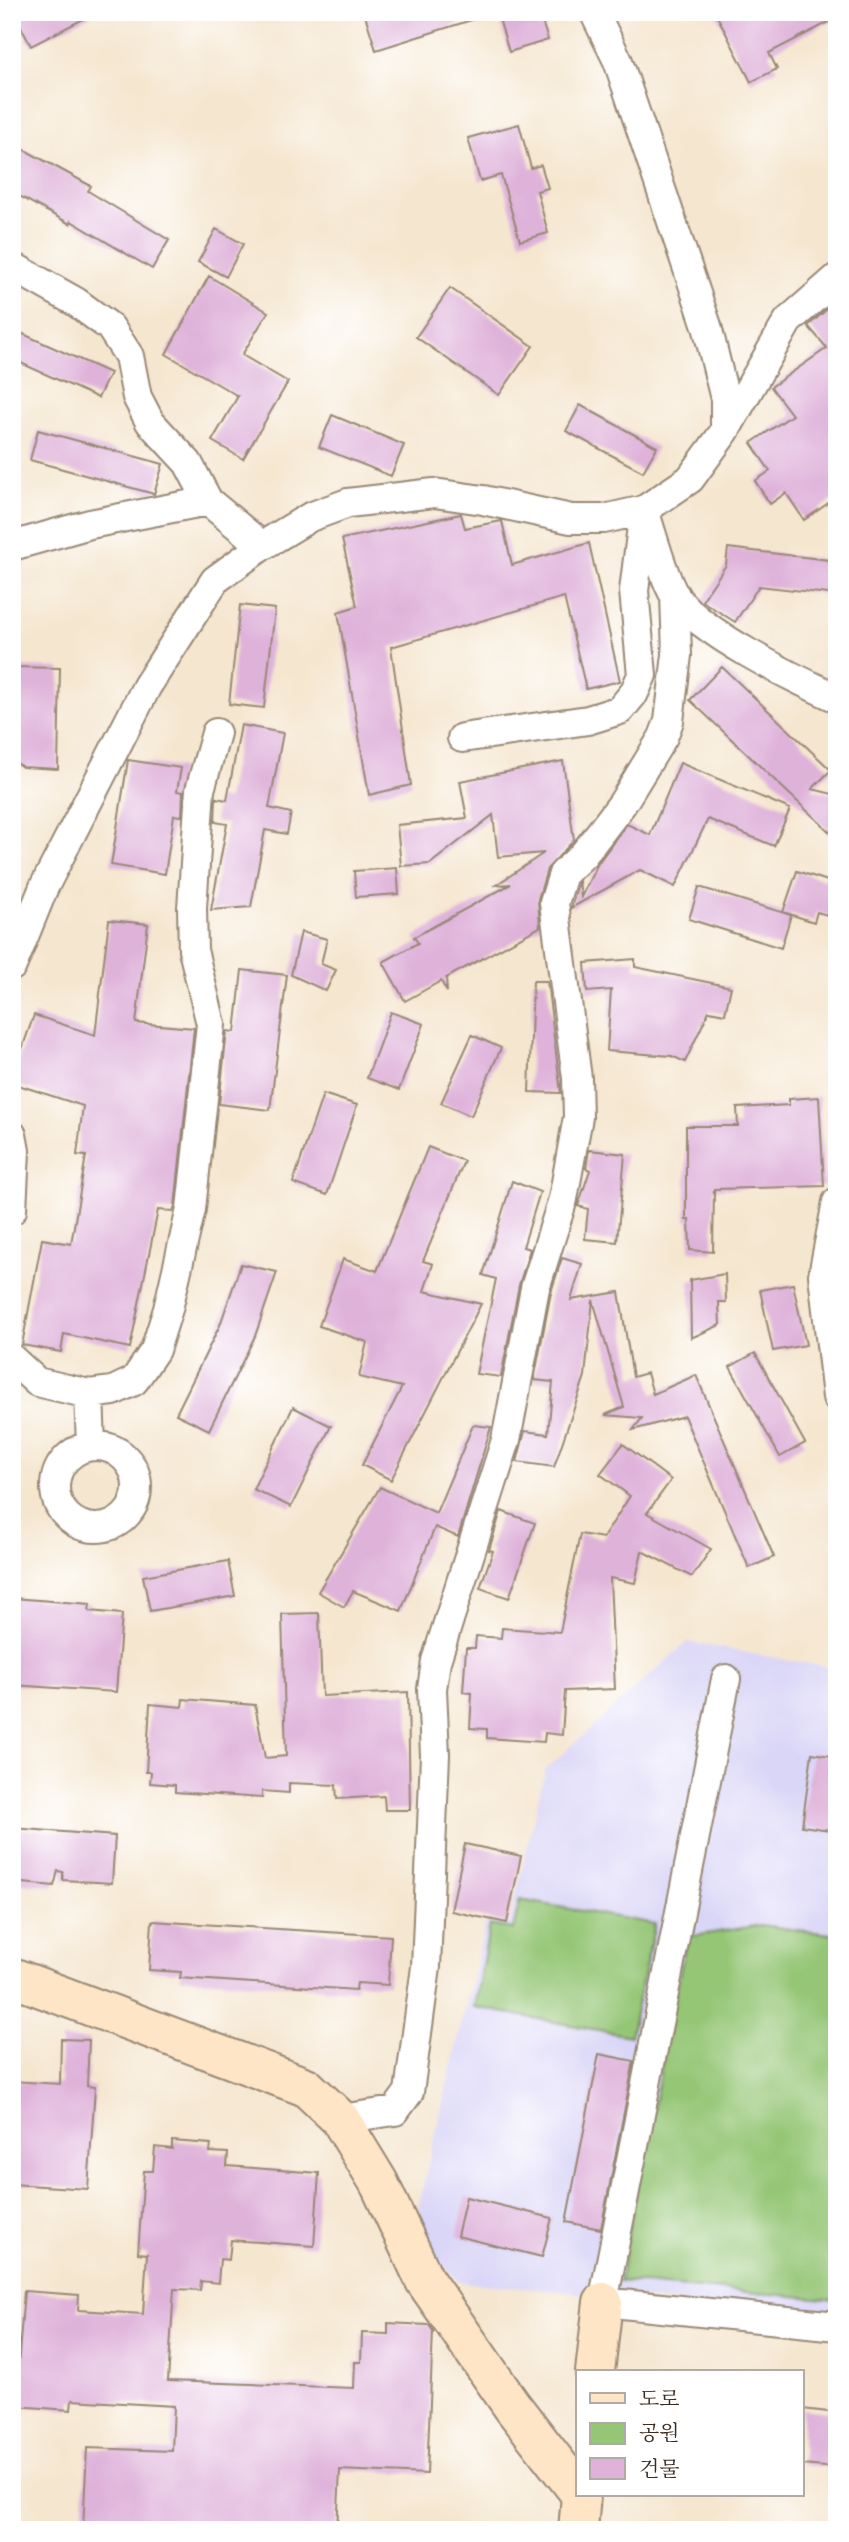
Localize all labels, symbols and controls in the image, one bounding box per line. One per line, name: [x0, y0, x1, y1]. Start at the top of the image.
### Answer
legend: [576, 2370, 804, 2496]
text: 도로: [639, 2387, 680, 2411]
text: 공원: [639, 2421, 680, 2445]
text: 건물: [639, 2457, 680, 2481]

